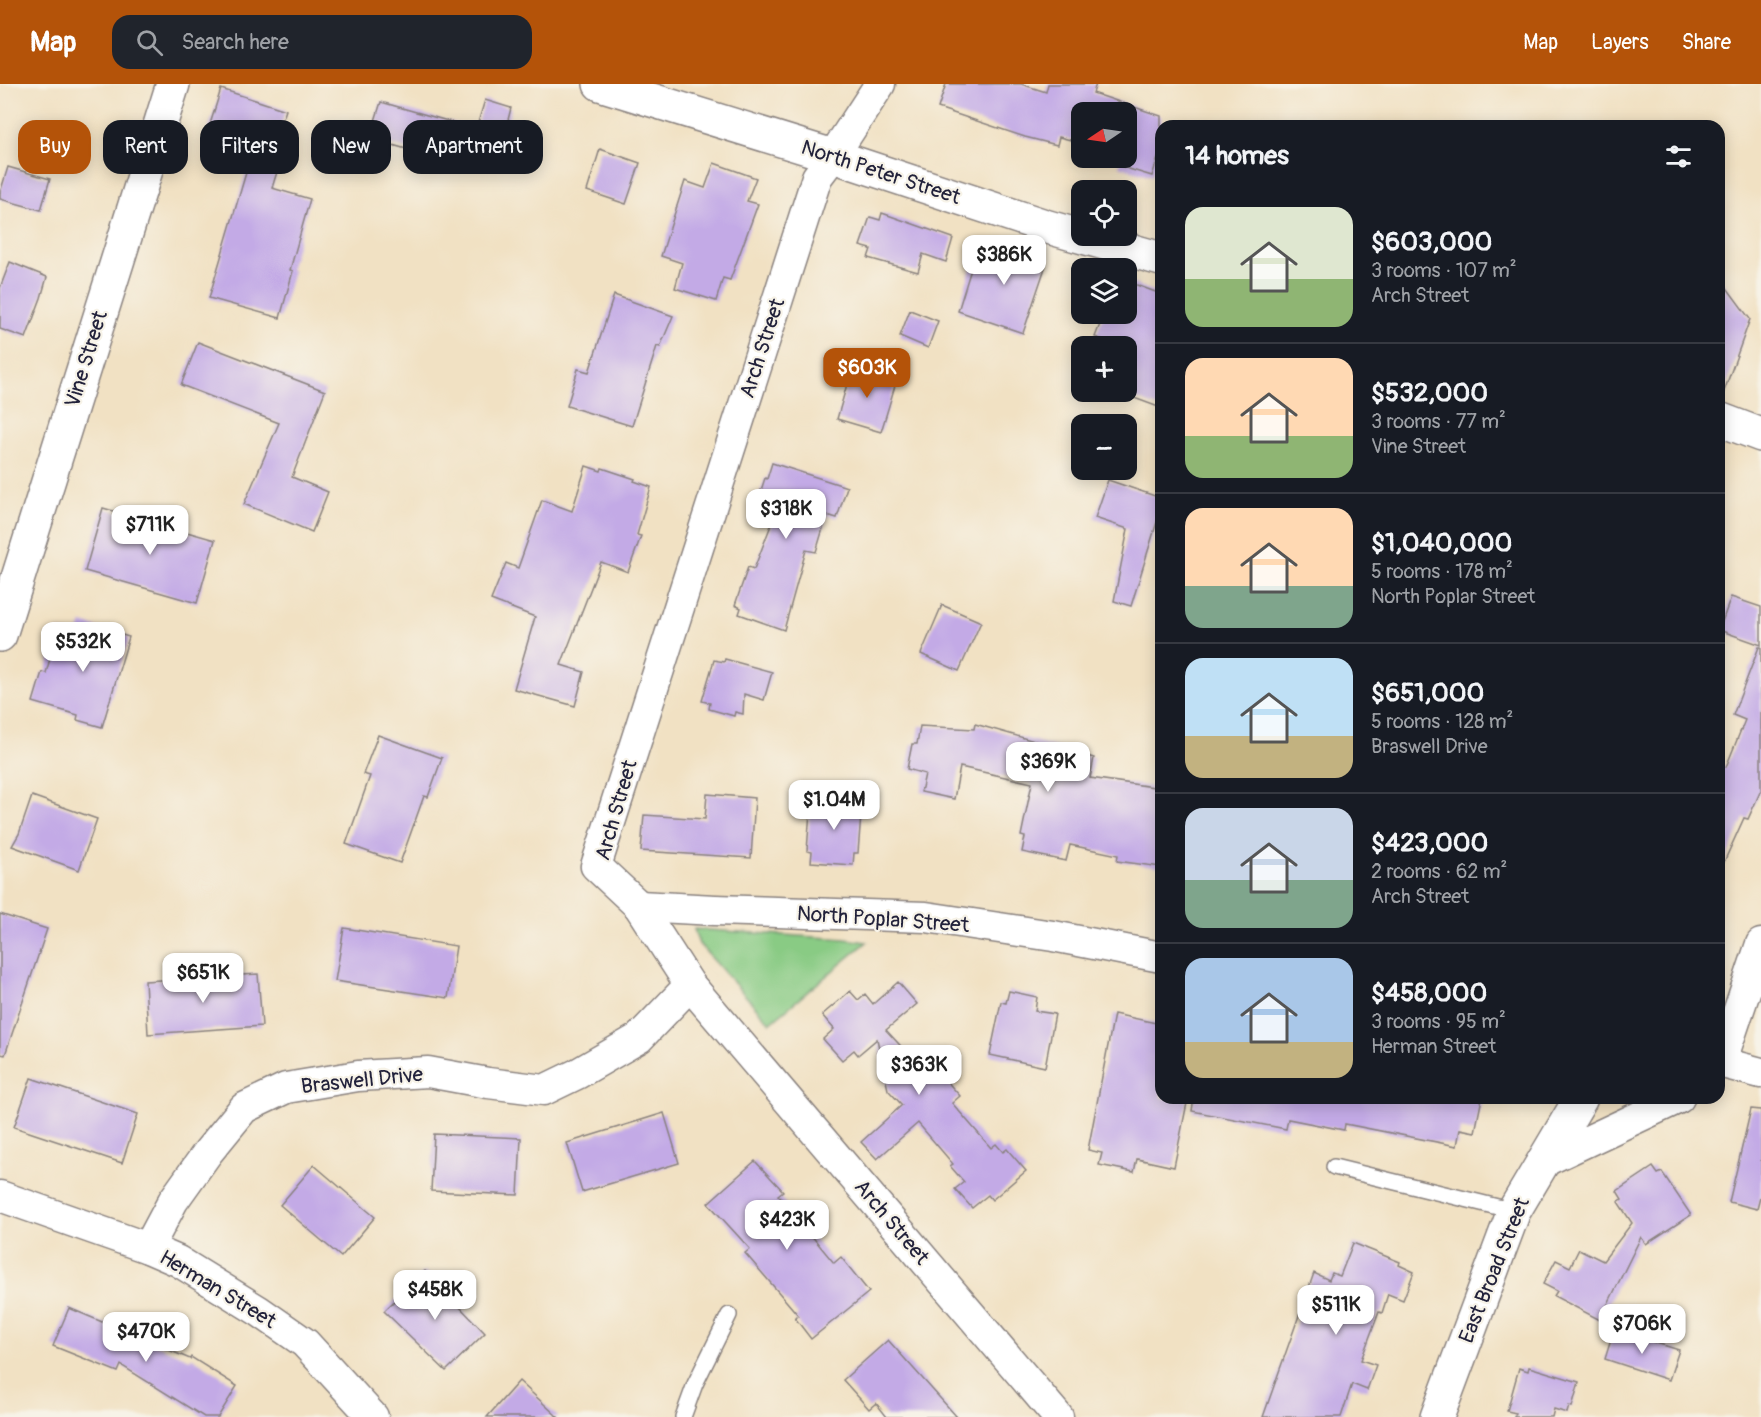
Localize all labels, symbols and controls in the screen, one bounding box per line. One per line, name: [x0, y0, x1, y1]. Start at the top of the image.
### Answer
search box: [112, 15, 532, 69]
text: Map: [30, 25, 76, 60]
icon: search: [133, 26, 166, 59]
text: Search here: [181, 28, 289, 56]
text: Map: [1523, 29, 1558, 56]
text: Layers: [1591, 29, 1649, 56]
text: Share: [1682, 29, 1731, 56]
north arrow: [1071, 102, 1137, 168]
map controls: [1071, 102, 1137, 480]
chip: Buy: [18, 120, 91, 174]
chip: Rent: [103, 120, 188, 174]
chip: Filters: [200, 120, 299, 174]
chip: New: [311, 120, 391, 174]
chip: Apartment: [403, 120, 543, 174]
street label: North Peter Street: [798, 134, 964, 211]
text: 14 homes: [1185, 140, 1289, 172]
icon: filters: [1662, 140, 1695, 173]
button: locate: [1071, 180, 1137, 246]
text: $603,000: [1371, 226, 1492, 258]
icon: home: [1233, 231, 1305, 303]
pin: $386K: [962, 235, 1046, 286]
text: $386K: [976, 242, 1032, 267]
button: layers: [1071, 258, 1137, 324]
text: 3 rooms · 107 m²: [1371, 258, 1517, 283]
text: Arch Street: [1371, 283, 1469, 308]
street label: Arch Street: [734, 294, 791, 401]
street label: Vine Street: [59, 307, 114, 411]
button: +: [1071, 336, 1137, 402]
pin: $603K: [825, 348, 909, 399]
text: $603K: [837, 355, 897, 380]
text: $532,000: [1371, 377, 1488, 409]
icon: home: [1233, 382, 1305, 454]
text: 3 rooms · 77 m²: [1371, 409, 1506, 434]
button: −: [1071, 414, 1137, 480]
text: Vine Street: [1371, 434, 1466, 459]
pin: $318K: [744, 489, 828, 540]
text: $318K: [760, 496, 812, 521]
pin: $711K: [108, 505, 192, 556]
text: $711K: [125, 512, 175, 537]
text: $1,040,000: [1371, 527, 1512, 559]
icon: home: [1233, 532, 1305, 604]
text: 5 rooms · 178 m²: [1371, 559, 1513, 584]
text: North Poplar Street: [1371, 584, 1535, 609]
pin: $532K: [41, 622, 125, 673]
text: $532K: [55, 629, 111, 654]
text: $651,000: [1371, 677, 1484, 709]
icon: home: [1233, 682, 1305, 754]
text: 5 rooms · 128 m²: [1371, 709, 1513, 734]
text: Braswell Drive: [1371, 734, 1488, 759]
pin: $369K: [1006, 742, 1090, 793]
text: $369K: [1020, 749, 1076, 774]
street label: Arch Street: [589, 756, 644, 863]
pin: $1.04M: [785, 780, 883, 831]
text: $1.04M: [803, 787, 865, 812]
text: $423,000: [1371, 827, 1488, 859]
icon: home: [1233, 832, 1305, 904]
text: 2 rooms · 62 m²: [1371, 859, 1507, 884]
text: Arch Street: [1371, 884, 1469, 909]
street label: North Poplar Street: [796, 900, 971, 939]
pin: $651K: [161, 953, 245, 1004]
text: $651K: [176, 960, 230, 985]
text: $458,000: [1371, 977, 1487, 1009]
icon: home: [1233, 982, 1305, 1054]
text: 3 rooms · 95 m²: [1371, 1009, 1506, 1034]
text: Herman Street: [1371, 1034, 1496, 1059]
pin: $363K: [877, 1045, 961, 1096]
text: $363K: [891, 1052, 947, 1077]
street label: Braswell Drive: [300, 1061, 425, 1100]
street label: Arch Street: [848, 1174, 935, 1271]
street label: East Broad Street: [1453, 1193, 1536, 1347]
pin: $423K: [745, 1200, 829, 1251]
text: $423K: [759, 1207, 815, 1232]
street label: Herman Street: [154, 1244, 282, 1335]
pin: $458K: [393, 1270, 477, 1321]
text: $458K: [407, 1277, 463, 1302]
pin: $511K: [1294, 1285, 1378, 1336]
text: $511K: [1311, 1292, 1361, 1317]
pin: $706K: [1600, 1304, 1684, 1355]
text: $706K: [1613, 1311, 1671, 1336]
pin: $470K: [104, 1312, 188, 1363]
text: $470K: [117, 1319, 175, 1344]

